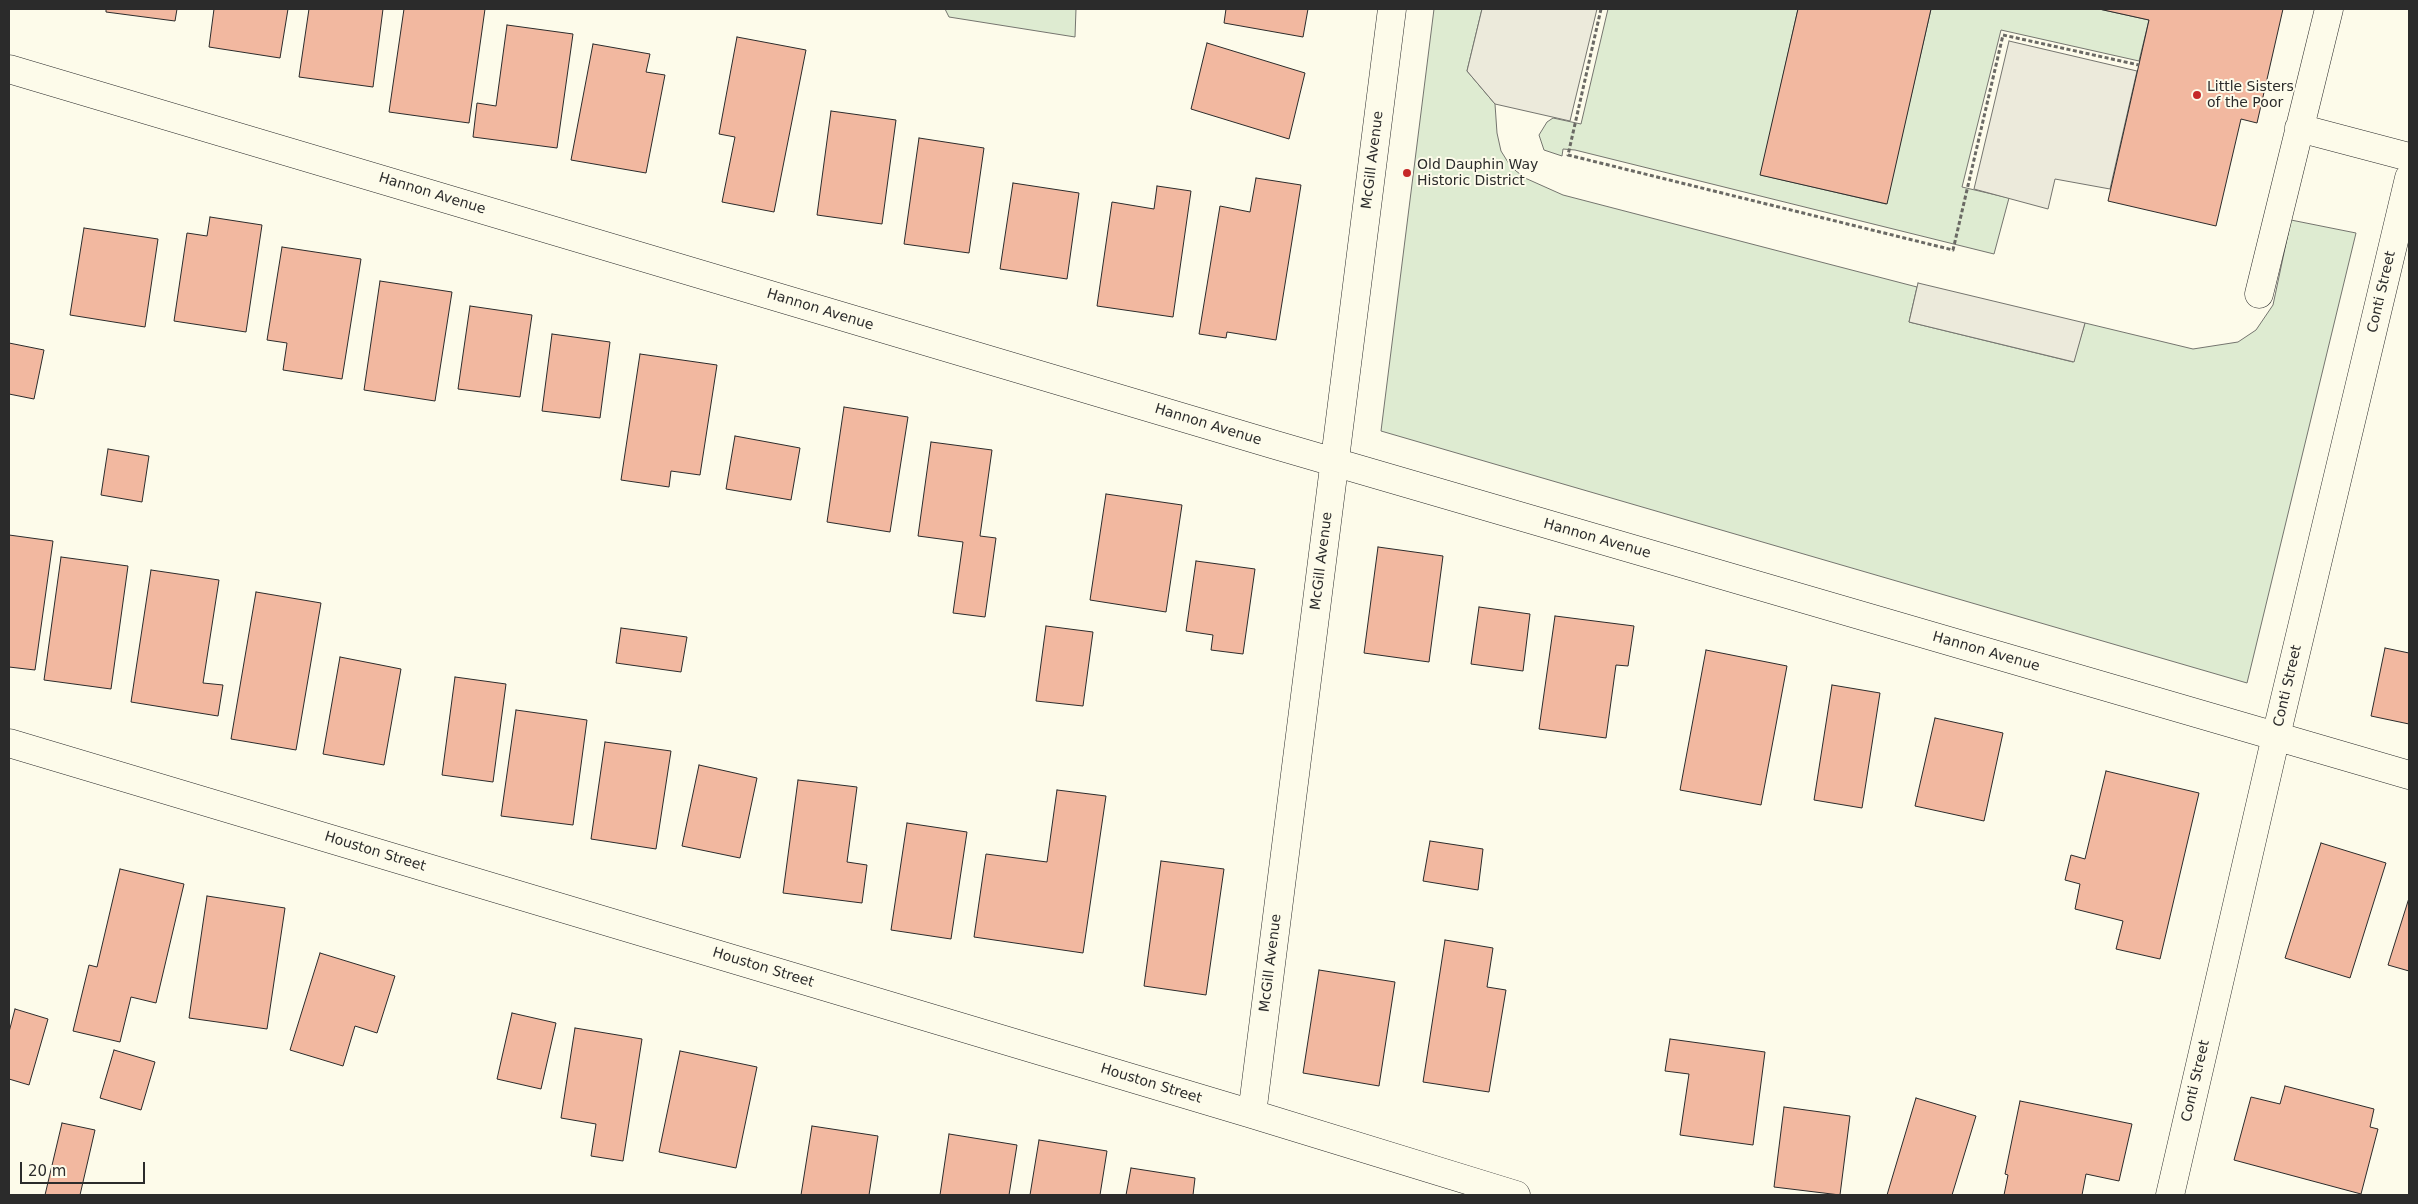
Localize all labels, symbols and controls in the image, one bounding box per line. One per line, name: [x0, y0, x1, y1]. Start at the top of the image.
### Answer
place label: Little Sisters of the Poor: [2207, 79, 2294, 111]
marker: Little Sisters of the Poor: [2191, 89, 2203, 101]
street label: McGill Avenue: [1359, 110, 1387, 210]
place label: Old Dauphin Way Historic District: [1417, 157, 1538, 190]
marker: Old Dauphin Way Historic District: [1401, 167, 1413, 179]
street label: Hannon Avenue: [377, 170, 487, 218]
street label: Conti Street: [2364, 249, 2400, 335]
street label: Hannon Avenue: [765, 286, 875, 334]
street label: Hannon Avenue: [1153, 401, 1263, 449]
street label: McGill Avenue: [1308, 511, 1336, 611]
street label: Hannon Avenue: [1541, 516, 1653, 562]
street label: Hannon Avenue: [1930, 629, 2042, 675]
street label: Conti Street: [2270, 643, 2306, 729]
street label: Houston Street: [322, 829, 428, 875]
street label: McGill Avenue: [1257, 913, 1285, 1013]
street label: Houston Street: [710, 945, 816, 991]
street label: Conti Street: [2178, 1038, 2214, 1124]
street label: Houston Street: [1098, 1061, 1204, 1107]
scale bar: [22, 1152, 148, 1184]
text: 20 m: [28, 1162, 66, 1180]

